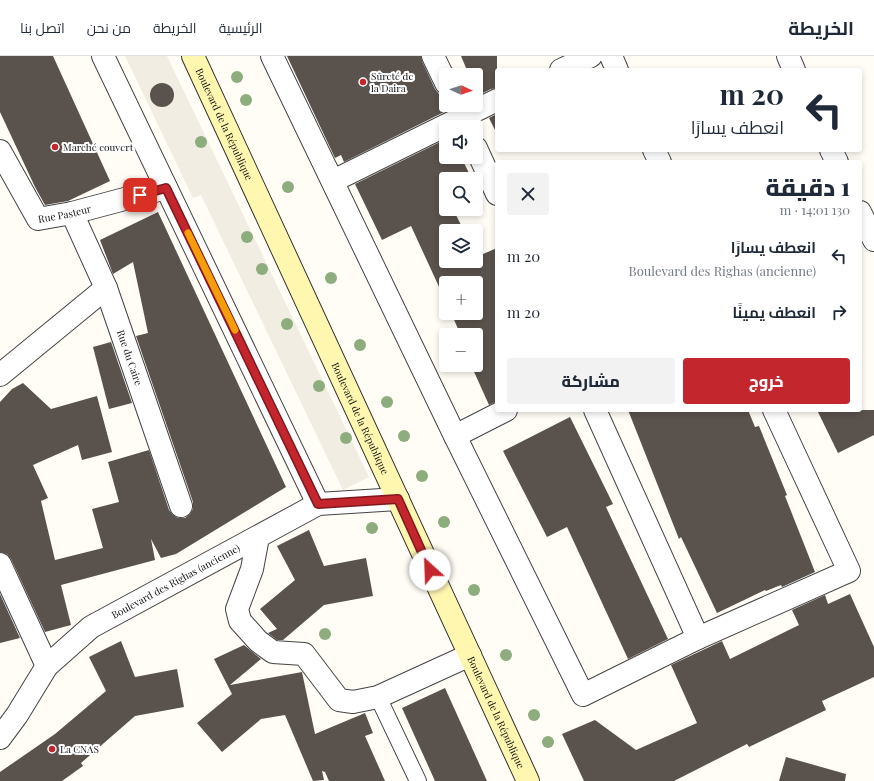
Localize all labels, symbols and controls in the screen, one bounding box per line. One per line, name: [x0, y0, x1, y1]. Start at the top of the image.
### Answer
text: الخريطة: [788, 14, 854, 40]
text: اتصل بنا: [20, 18, 65, 37]
text: من نحن: [87, 18, 131, 37]
text: الخريطة: [153, 18, 197, 37]
text: الرئيسية: [219, 18, 263, 37]
street label: Boulevard de la République: [193, 66, 256, 182]
north arrow: [439, 68, 483, 112]
map controls: [439, 68, 483, 372]
place label: Sûreté de la Daira: [371, 69, 413, 95]
text: 20 m: [719, 75, 784, 112]
marker: Sûreté de la Daira: [358, 77, 368, 87]
icon: left: [798, 84, 850, 136]
text: انعطف يسارًا: [691, 115, 784, 139]
button: sound: [439, 120, 483, 164]
place label: Marché couvert: [63, 140, 134, 154]
marker: Marché couvert: [50, 142, 60, 152]
text: 1 دقيقة: [766, 170, 850, 202]
button: search: [439, 172, 483, 216]
button: close: [507, 173, 549, 215]
pin: [123, 178, 157, 212]
icon: arrive: [129, 184, 151, 206]
street label: Rue Pasteur: [37, 201, 93, 226]
text: 130 m · 14:01: [780, 201, 850, 218]
button: layers: [439, 224, 483, 268]
text: انعطف يسارًا: [731, 237, 816, 257]
icon: left: [828, 245, 850, 267]
text: 20 m: [507, 246, 540, 266]
text: Boulevard des Righas (ancienne): [629, 262, 816, 279]
button: +: [439, 276, 483, 320]
icon: right: [828, 301, 850, 323]
text: 20 m: [507, 302, 540, 322]
text: انعطف يمينًا: [733, 302, 816, 322]
street label: Rue du Caire: [114, 328, 146, 387]
button: −: [439, 328, 483, 372]
button: مشاركة: [507, 358, 675, 404]
button: خروج: [683, 358, 850, 404]
street label: Boulevard de la République: [328, 360, 392, 477]
street label: Boulevard des Righas (ancienne): [109, 541, 242, 622]
position arrow: [409, 549, 451, 591]
street label: Boulevard de la République: [464, 654, 528, 771]
place label: La CNAS: [60, 742, 99, 756]
marker: La CNAS: [47, 744, 57, 754]

